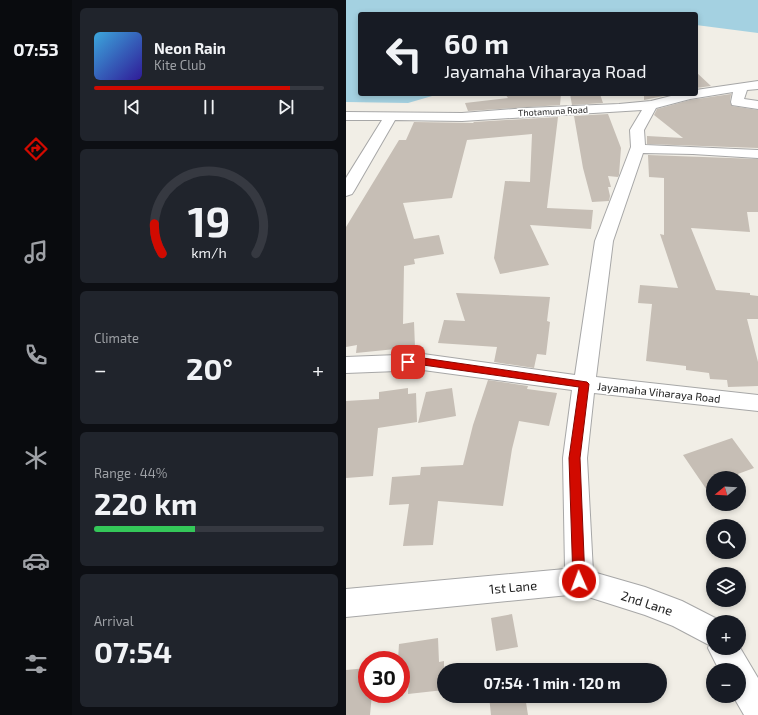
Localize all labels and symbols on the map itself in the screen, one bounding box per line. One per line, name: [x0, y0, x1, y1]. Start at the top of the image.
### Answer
street label: Thotamuna Road: [518, 104, 588, 118]
pin: [391, 345, 425, 379]
street label: Jayamaha Viharaya Road: [597, 379, 721, 405]
north arrow: [706, 471, 746, 511]
position arrow: [558, 560, 600, 602]
street label: 1st Lane: [488, 577, 538, 597]
street label: 2nd Lane: [619, 587, 675, 619]
speed limit sign: 30: [358, 651, 410, 703]

